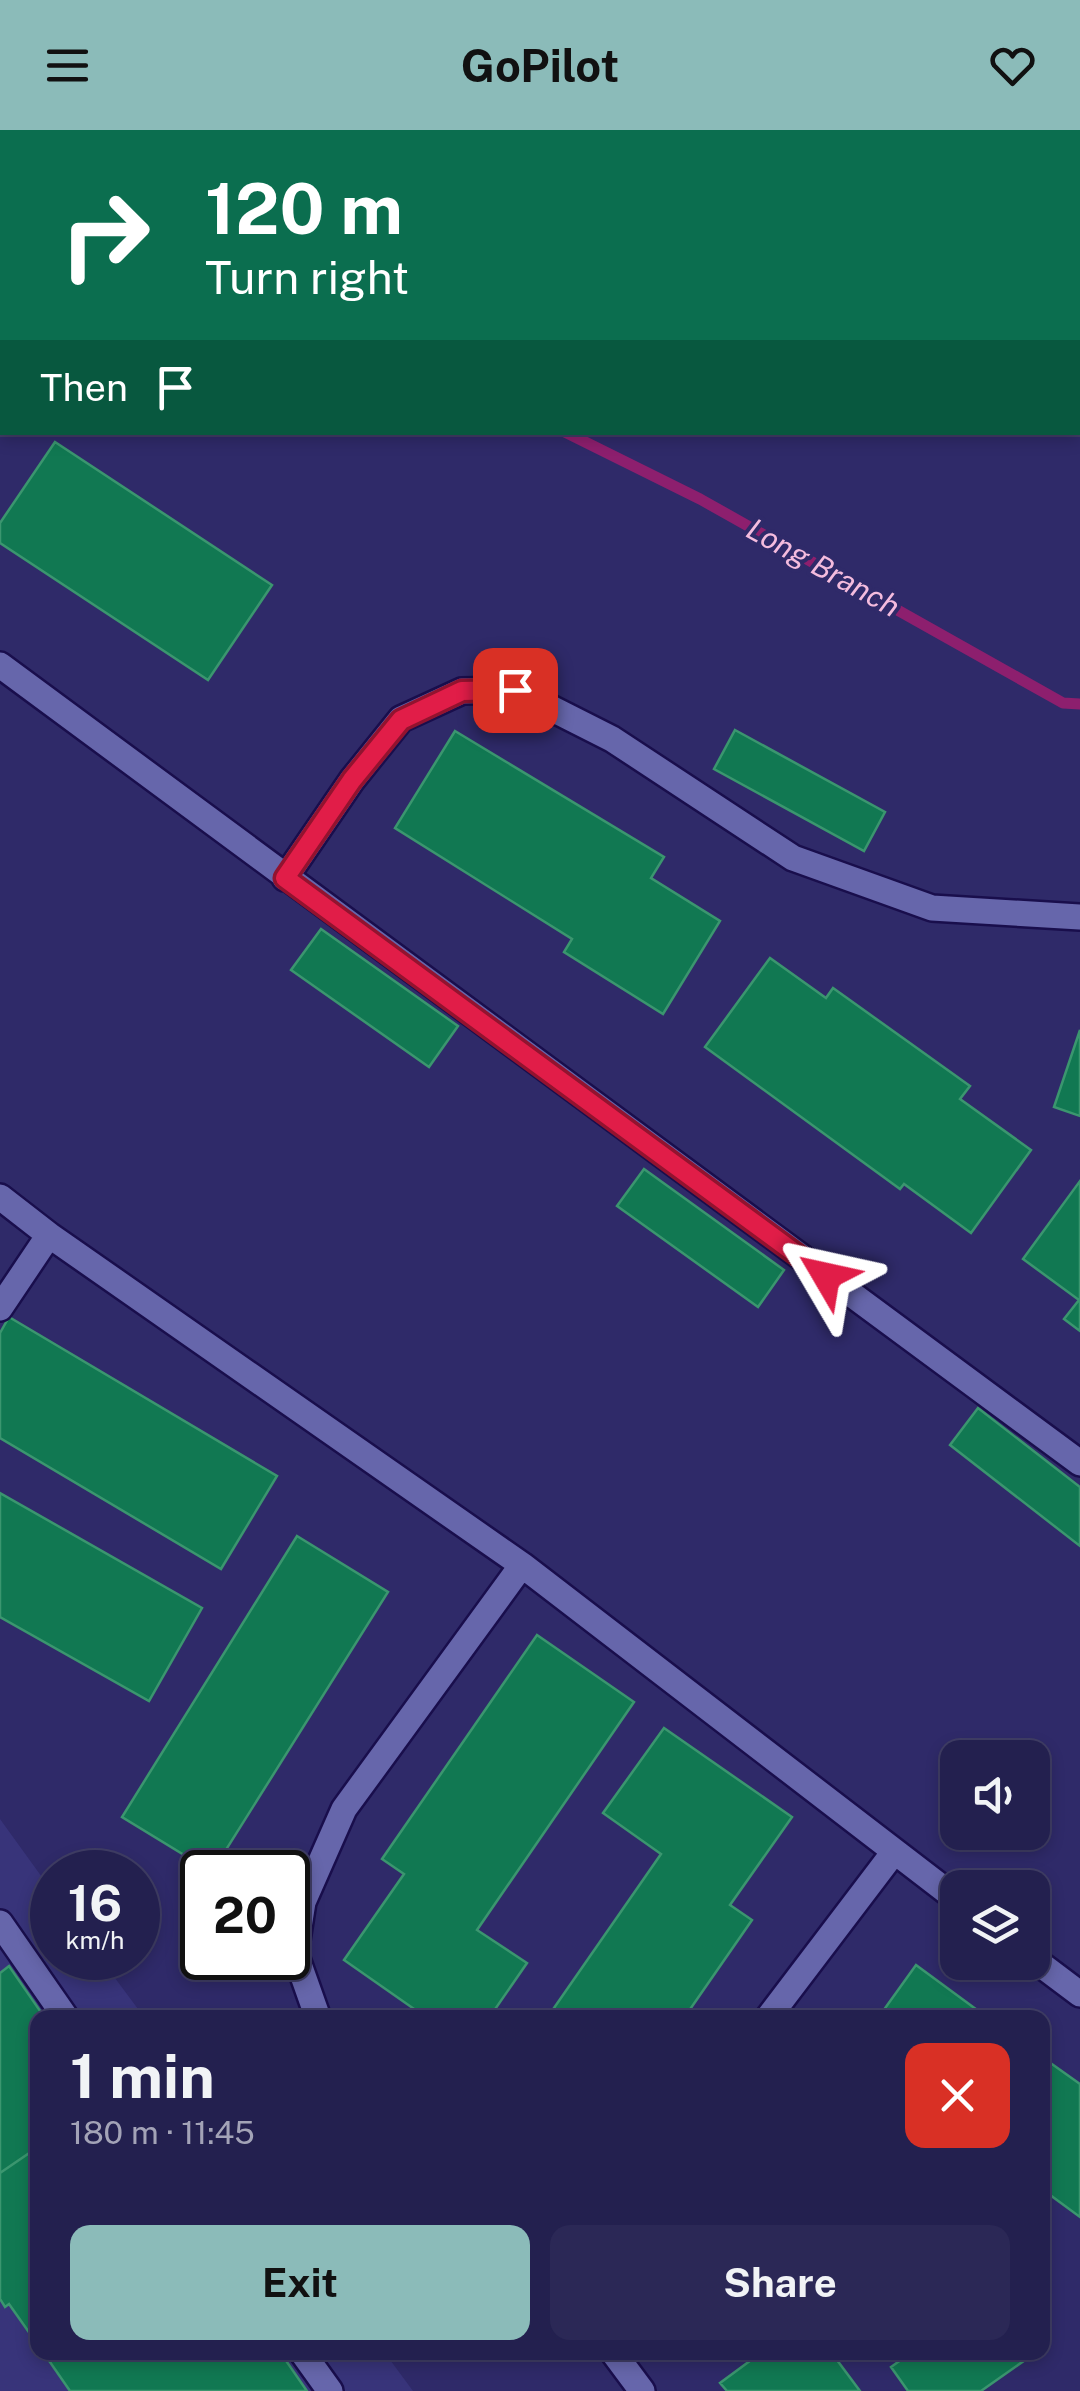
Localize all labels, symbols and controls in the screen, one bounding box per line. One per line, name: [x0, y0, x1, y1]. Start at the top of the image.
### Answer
icon: menu: [40, 38, 95, 93]
icon: heart: [985, 38, 1040, 93]
text: GoPilot: [461, 39, 619, 92]
text: 120 m: [205, 167, 403, 250]
icon: right: [40, 170, 170, 300]
text: Turn right: [205, 251, 409, 304]
icon: arrive: [148, 360, 203, 415]
text: Then: [40, 365, 128, 410]
water label: Long Branch: [741, 510, 906, 624]
pin: [473, 648, 558, 733]
icon: arrive: [488, 663, 543, 718]
position arrow: [774, 1224, 878, 1328]
map controls: [940, 1740, 1050, 1980]
button: sound: [940, 1740, 1050, 1850]
speed limit sign: 20: [180, 1850, 310, 1980]
button: layers: [940, 1870, 1050, 1980]
text: 16: [68, 1873, 122, 1932]
text: km/h: [66, 1925, 124, 1955]
text: 1 min: [70, 2041, 215, 2112]
button: close: [905, 2043, 1010, 2148]
text: 180 m · 11:45: [70, 2114, 255, 2151]
button: Exit: [70, 2225, 530, 2340]
button: Share: [550, 2225, 1010, 2340]

